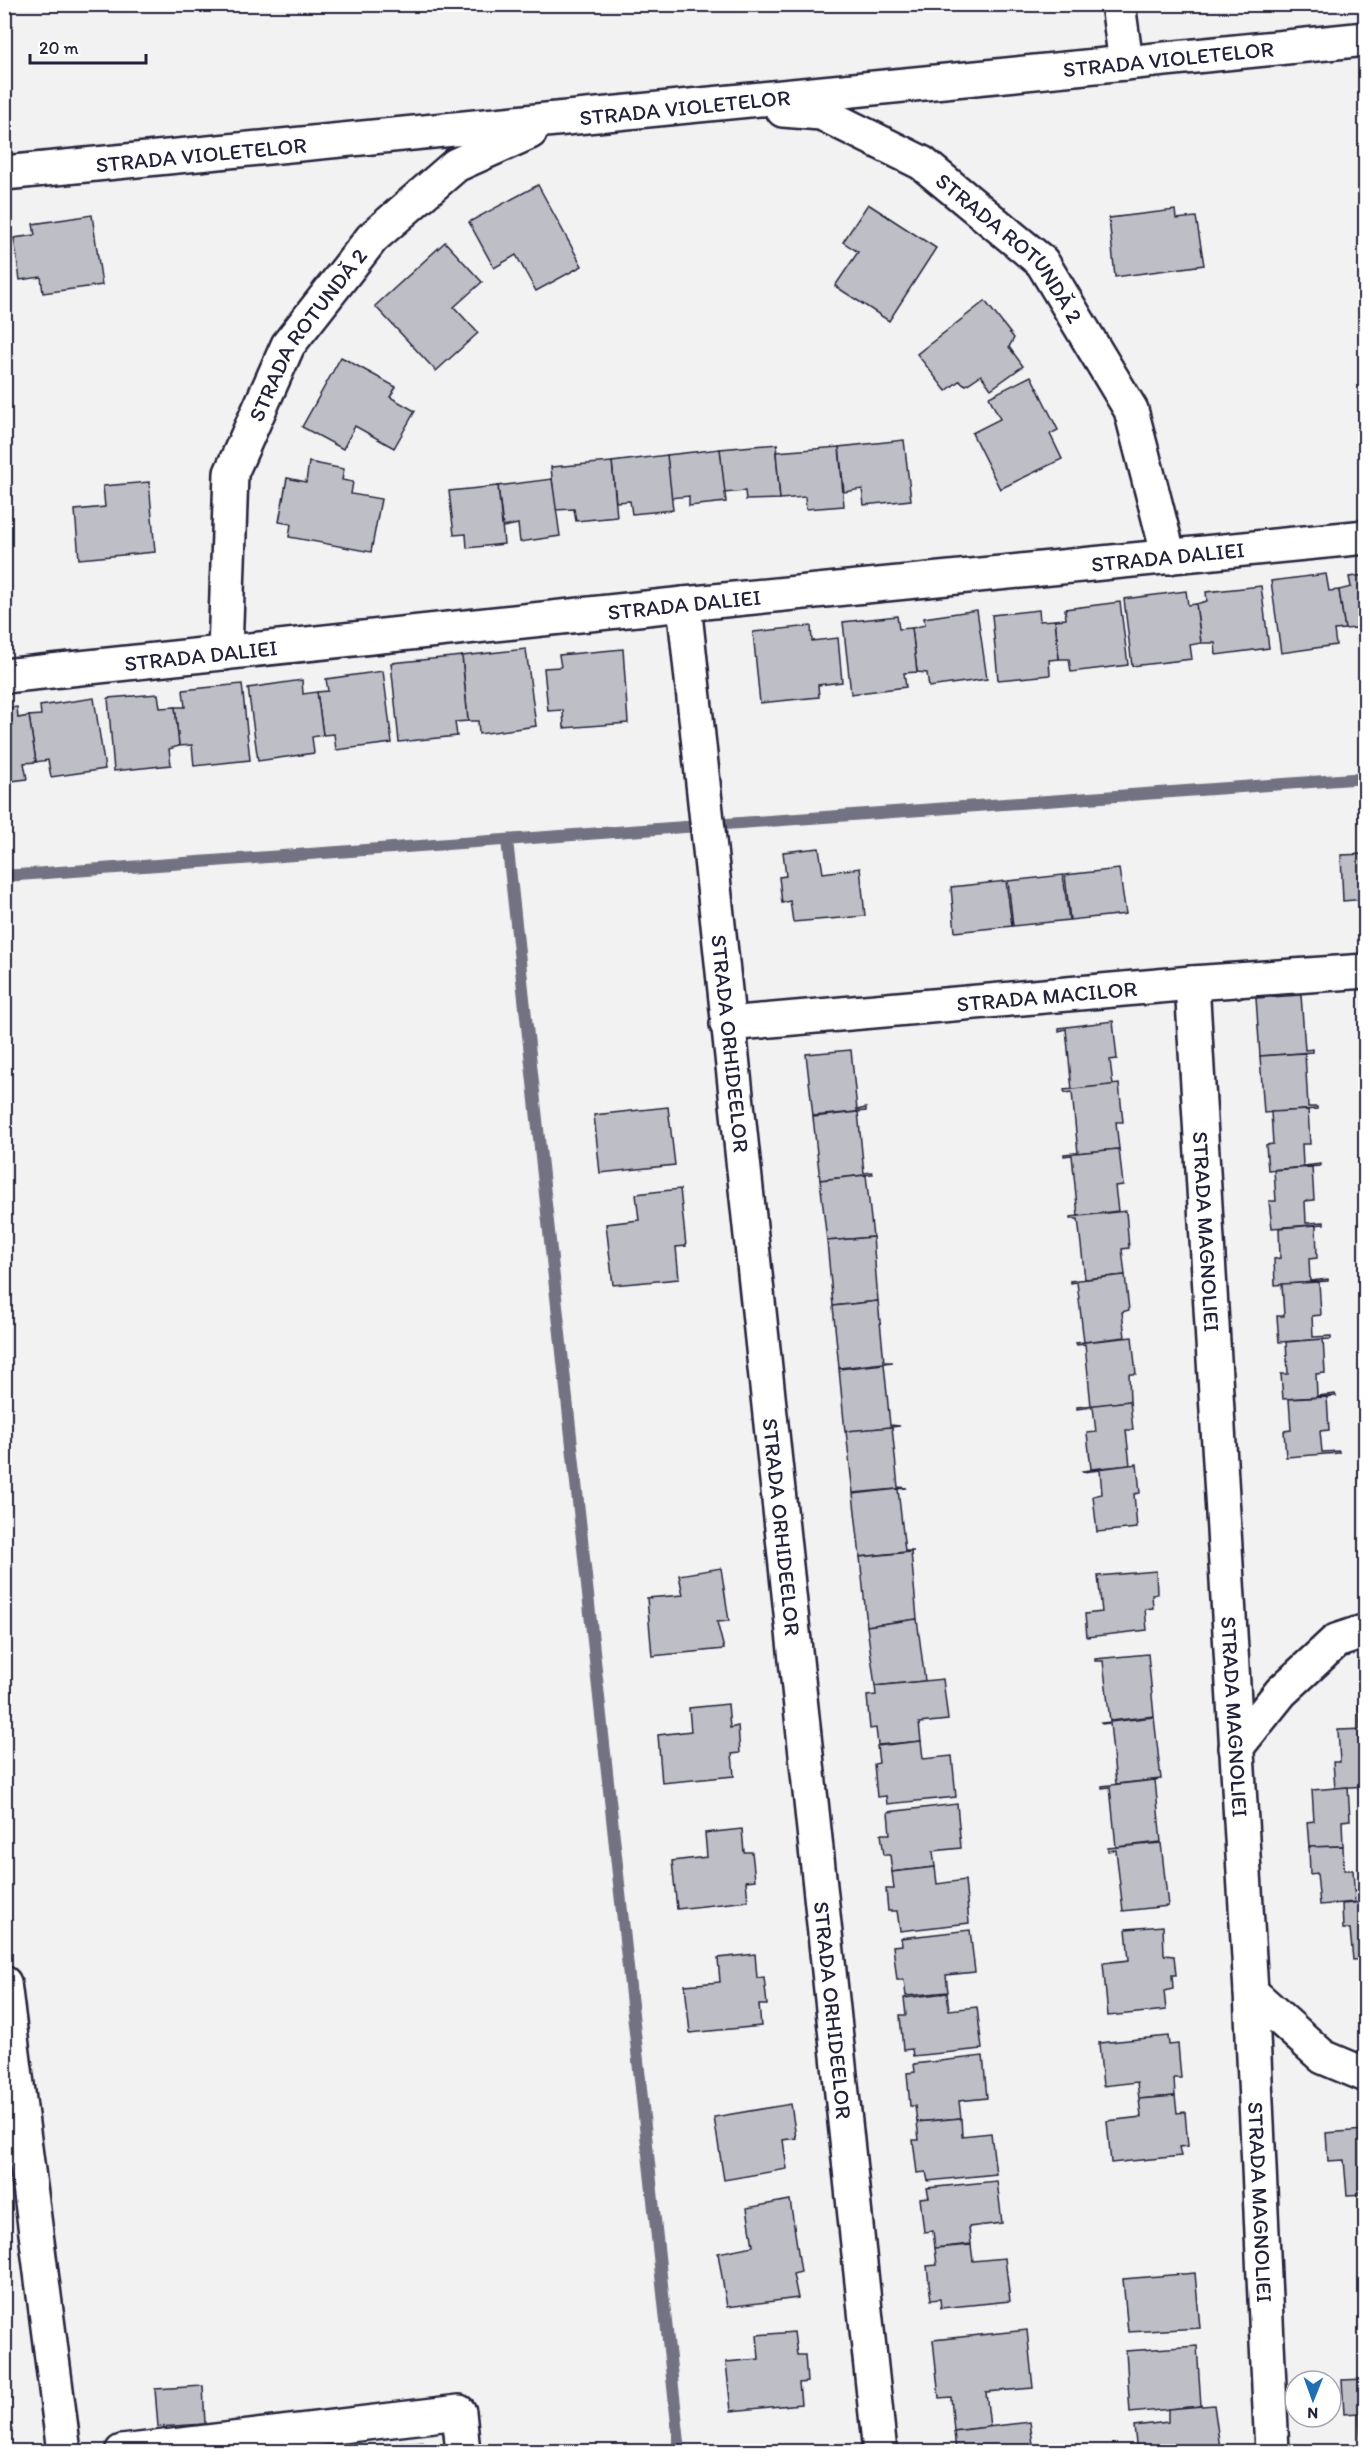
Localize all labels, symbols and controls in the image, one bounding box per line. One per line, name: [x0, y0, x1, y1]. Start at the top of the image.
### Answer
scale bar: [30, 27, 146, 65]
street label: STRADA VIOLETELOR: [1062, 35, 1275, 83]
text: 20 m: [39, 37, 79, 59]
street label: STRADA VIOLETELOR: [578, 83, 792, 131]
street label: STRADA VIOLETELOR: [94, 131, 308, 178]
street label: STRADA ROTUNDĂ 2: [931, 167, 1089, 328]
street label: STRADA ROTUNDĂ 2: [242, 242, 373, 426]
street label: STRADA DALIEI: [1090, 536, 1246, 577]
street label: STRADA DALIEI: [606, 583, 762, 626]
street label: STRADA DALIEI: [123, 634, 279, 677]
street label: STRADA ORHIDEELOR: [706, 933, 756, 1154]
street label: STRADA MACILOR: [955, 974, 1138, 1017]
street label: STRADA MAGNOLIEI: [1187, 1130, 1226, 1333]
street label: STRADA ORHIDEELOR: [757, 1417, 807, 1637]
street label: STRADA MAGNOLIEI: [1216, 1616, 1254, 1818]
street label: STRADA ORHIDEELOR: [808, 1900, 858, 2120]
street label: STRADA MAGNOLIEI: [1243, 2101, 1279, 2303]
north arrow: [1283, 2369, 1343, 2429]
text: N: [1307, 2404, 1318, 2423]

